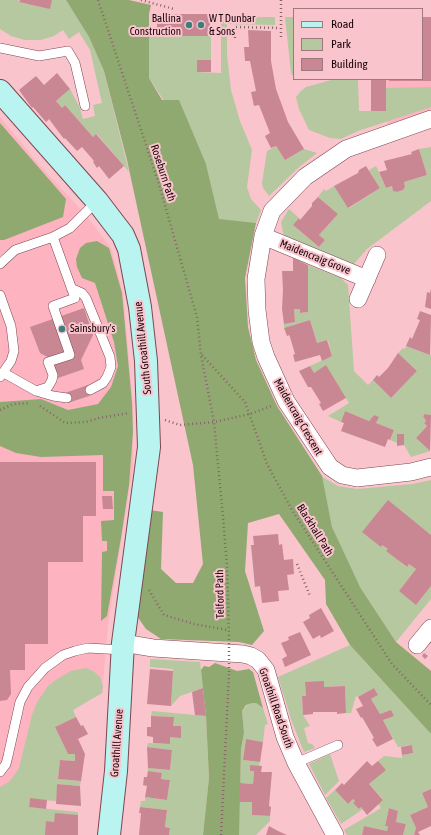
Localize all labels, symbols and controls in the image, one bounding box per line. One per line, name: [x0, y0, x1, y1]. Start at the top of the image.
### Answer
legend: [293, 8, 423, 80]
place label: Ballina Construction: [130, 12, 181, 38]
place label: W T Dunbar & Sons: [209, 12, 255, 38]
text: Road: [331, 17, 354, 31]
marker: Ballina Construction: [184, 20, 194, 30]
marker: W T Dunbar & Sons: [196, 20, 206, 30]
text: Park: [331, 37, 351, 51]
text: Building: [331, 57, 368, 71]
street label: Roseburn Path: [148, 143, 178, 203]
street label: Maidencraig Grove: [278, 237, 352, 277]
street label: South Groathill Avenue: [132, 301, 154, 395]
place label: Sainsbury's: [70, 322, 115, 336]
marker: Sainsbury's: [57, 324, 67, 334]
street label: Maidencraig Crescent: [271, 376, 325, 458]
street label: Blackhall Path: [294, 502, 336, 558]
street label: Telford Path: [213, 569, 227, 619]
street label: Groathill Road South: [256, 666, 296, 750]
street label: Groathill Avenue: [108, 709, 126, 777]

